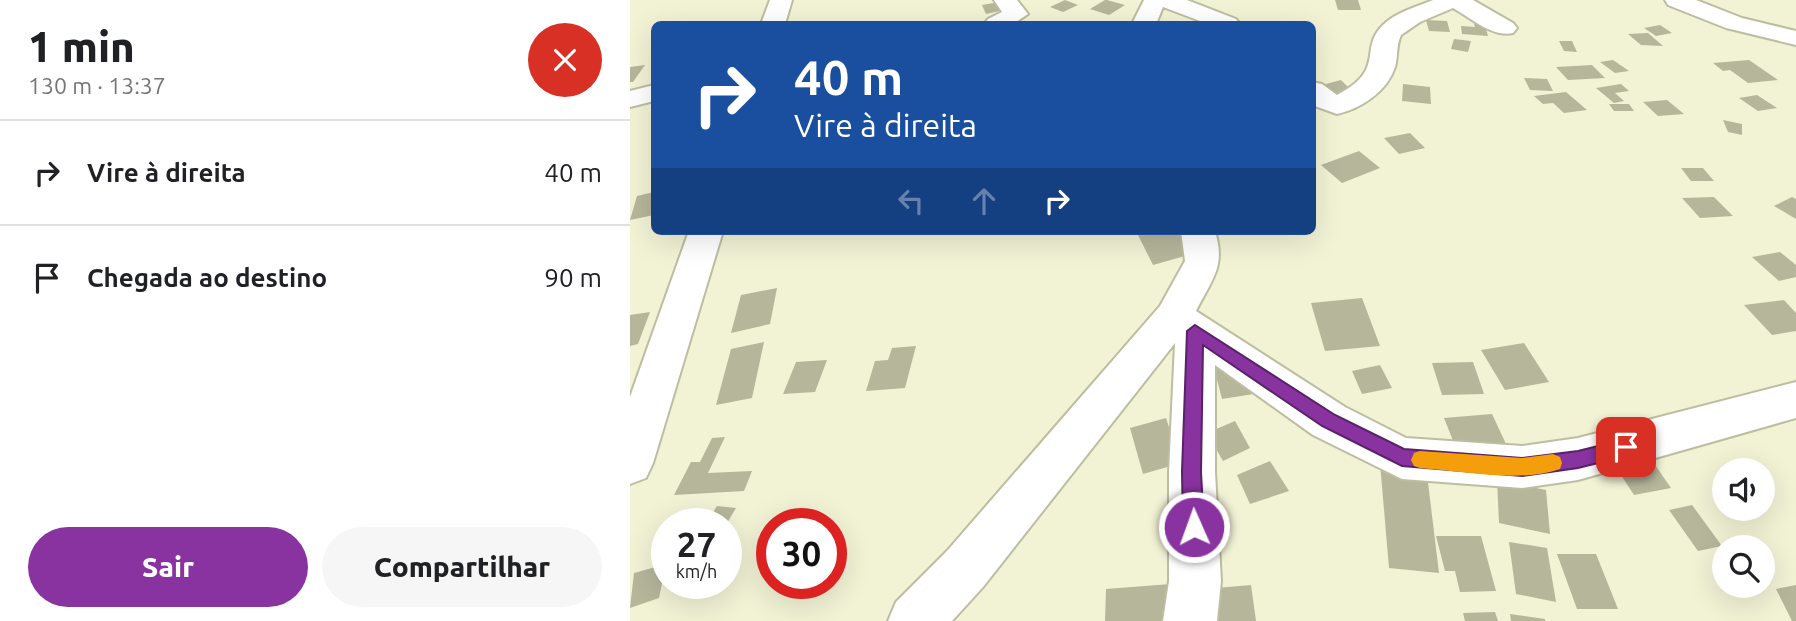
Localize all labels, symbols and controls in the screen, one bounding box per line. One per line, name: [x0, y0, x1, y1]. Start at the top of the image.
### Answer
text: 1 min: [28, 23, 135, 70]
button: close: [528, 23, 602, 97]
icon: right: [679, 49, 770, 140]
text: 40 m: [794, 49, 903, 104]
text: 130 m · 13:37: [28, 73, 166, 98]
text: Vire à direita: [794, 107, 977, 143]
icon: right: [28, 154, 66, 192]
text: Vire à direita: [87, 158, 246, 187]
text: 40 m: [544, 158, 602, 187]
icon: left: [892, 182, 930, 220]
icon: ahead: [965, 182, 1003, 220]
icon: right: [1038, 182, 1076, 220]
icon: arrive: [28, 259, 66, 297]
text: Chegada ao destino: [87, 263, 327, 292]
text: 90 m: [544, 263, 602, 292]
pin: [1596, 417, 1656, 477]
icon: arrive: [1607, 428, 1645, 466]
map controls: [1712, 458, 1775, 598]
button: sound: [1712, 458, 1775, 521]
position arrow: [1157, 490, 1231, 564]
speed limit sign: 30: [756, 508, 847, 599]
text: 27: [677, 524, 716, 564]
button: Sair: [28, 527, 308, 607]
button: Compartilhar: [322, 527, 602, 607]
button: search: [1712, 535, 1775, 598]
text: km/h: [676, 561, 717, 581]

